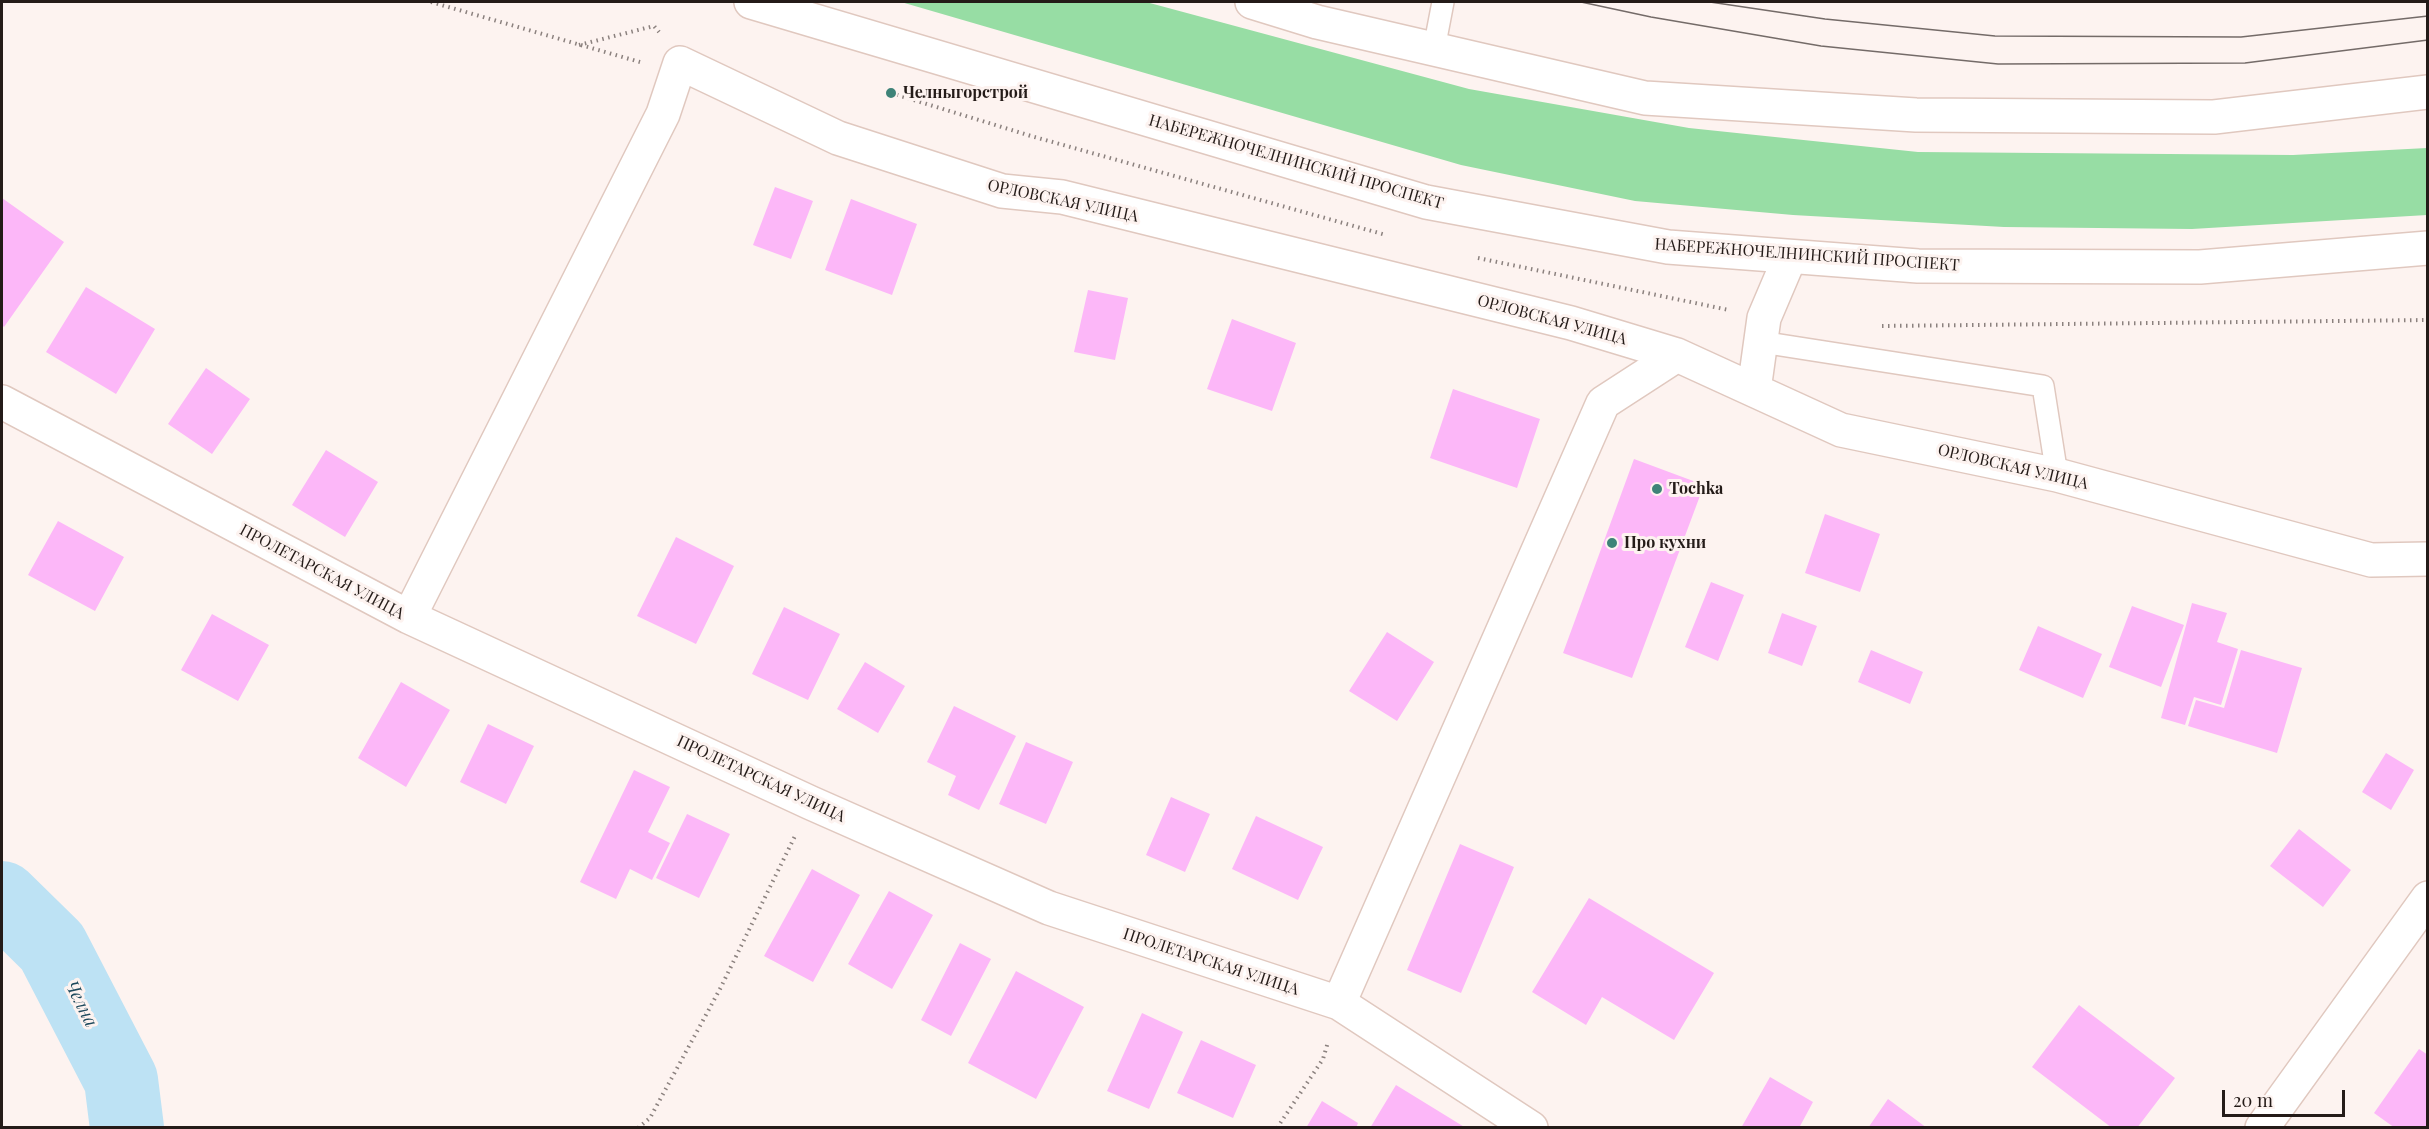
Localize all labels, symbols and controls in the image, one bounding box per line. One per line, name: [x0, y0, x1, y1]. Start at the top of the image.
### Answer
place label: Челныгорстрой: [903, 83, 1028, 103]
marker: Челныгорстрой: [884, 86, 898, 100]
street label: НАБЕРЕЖНОЧЕЛНИНСКИЙ ПРОСПЕКТ: [1146, 111, 1446, 213]
street label: ОРЛОВСКАЯ УЛИЦА: [986, 176, 1140, 226]
street label: НАБЕРЕЖНОЧЕЛНИНСКИЙ ПРОСПЕКТ: [1654, 235, 1960, 275]
street label: ОРЛОВСКАЯ УЛИЦА: [1475, 291, 1629, 349]
street label: ОРЛОВСКАЯ УЛИЦА: [1936, 440, 2090, 494]
place label: Tochka: [1669, 479, 1723, 499]
marker: Tochka: [1650, 482, 1664, 496]
street label: ПРОЛЕТАРСКАЯ УЛИЦА: [236, 520, 408, 624]
place label: Про кухни: [1624, 533, 1706, 553]
marker: Про кухни: [1605, 536, 1619, 550]
street label: ПРОЛЕТАРСКАЯ УЛИЦА: [674, 731, 848, 827]
street label: ПРОЛЕТАРСКАЯ УЛИЦА: [1121, 924, 1301, 1000]
water label: Челна: [60, 977, 102, 1031]
scale bar: [2225, 1078, 2348, 1116]
text: 20 m: [2233, 1088, 2273, 1112]

